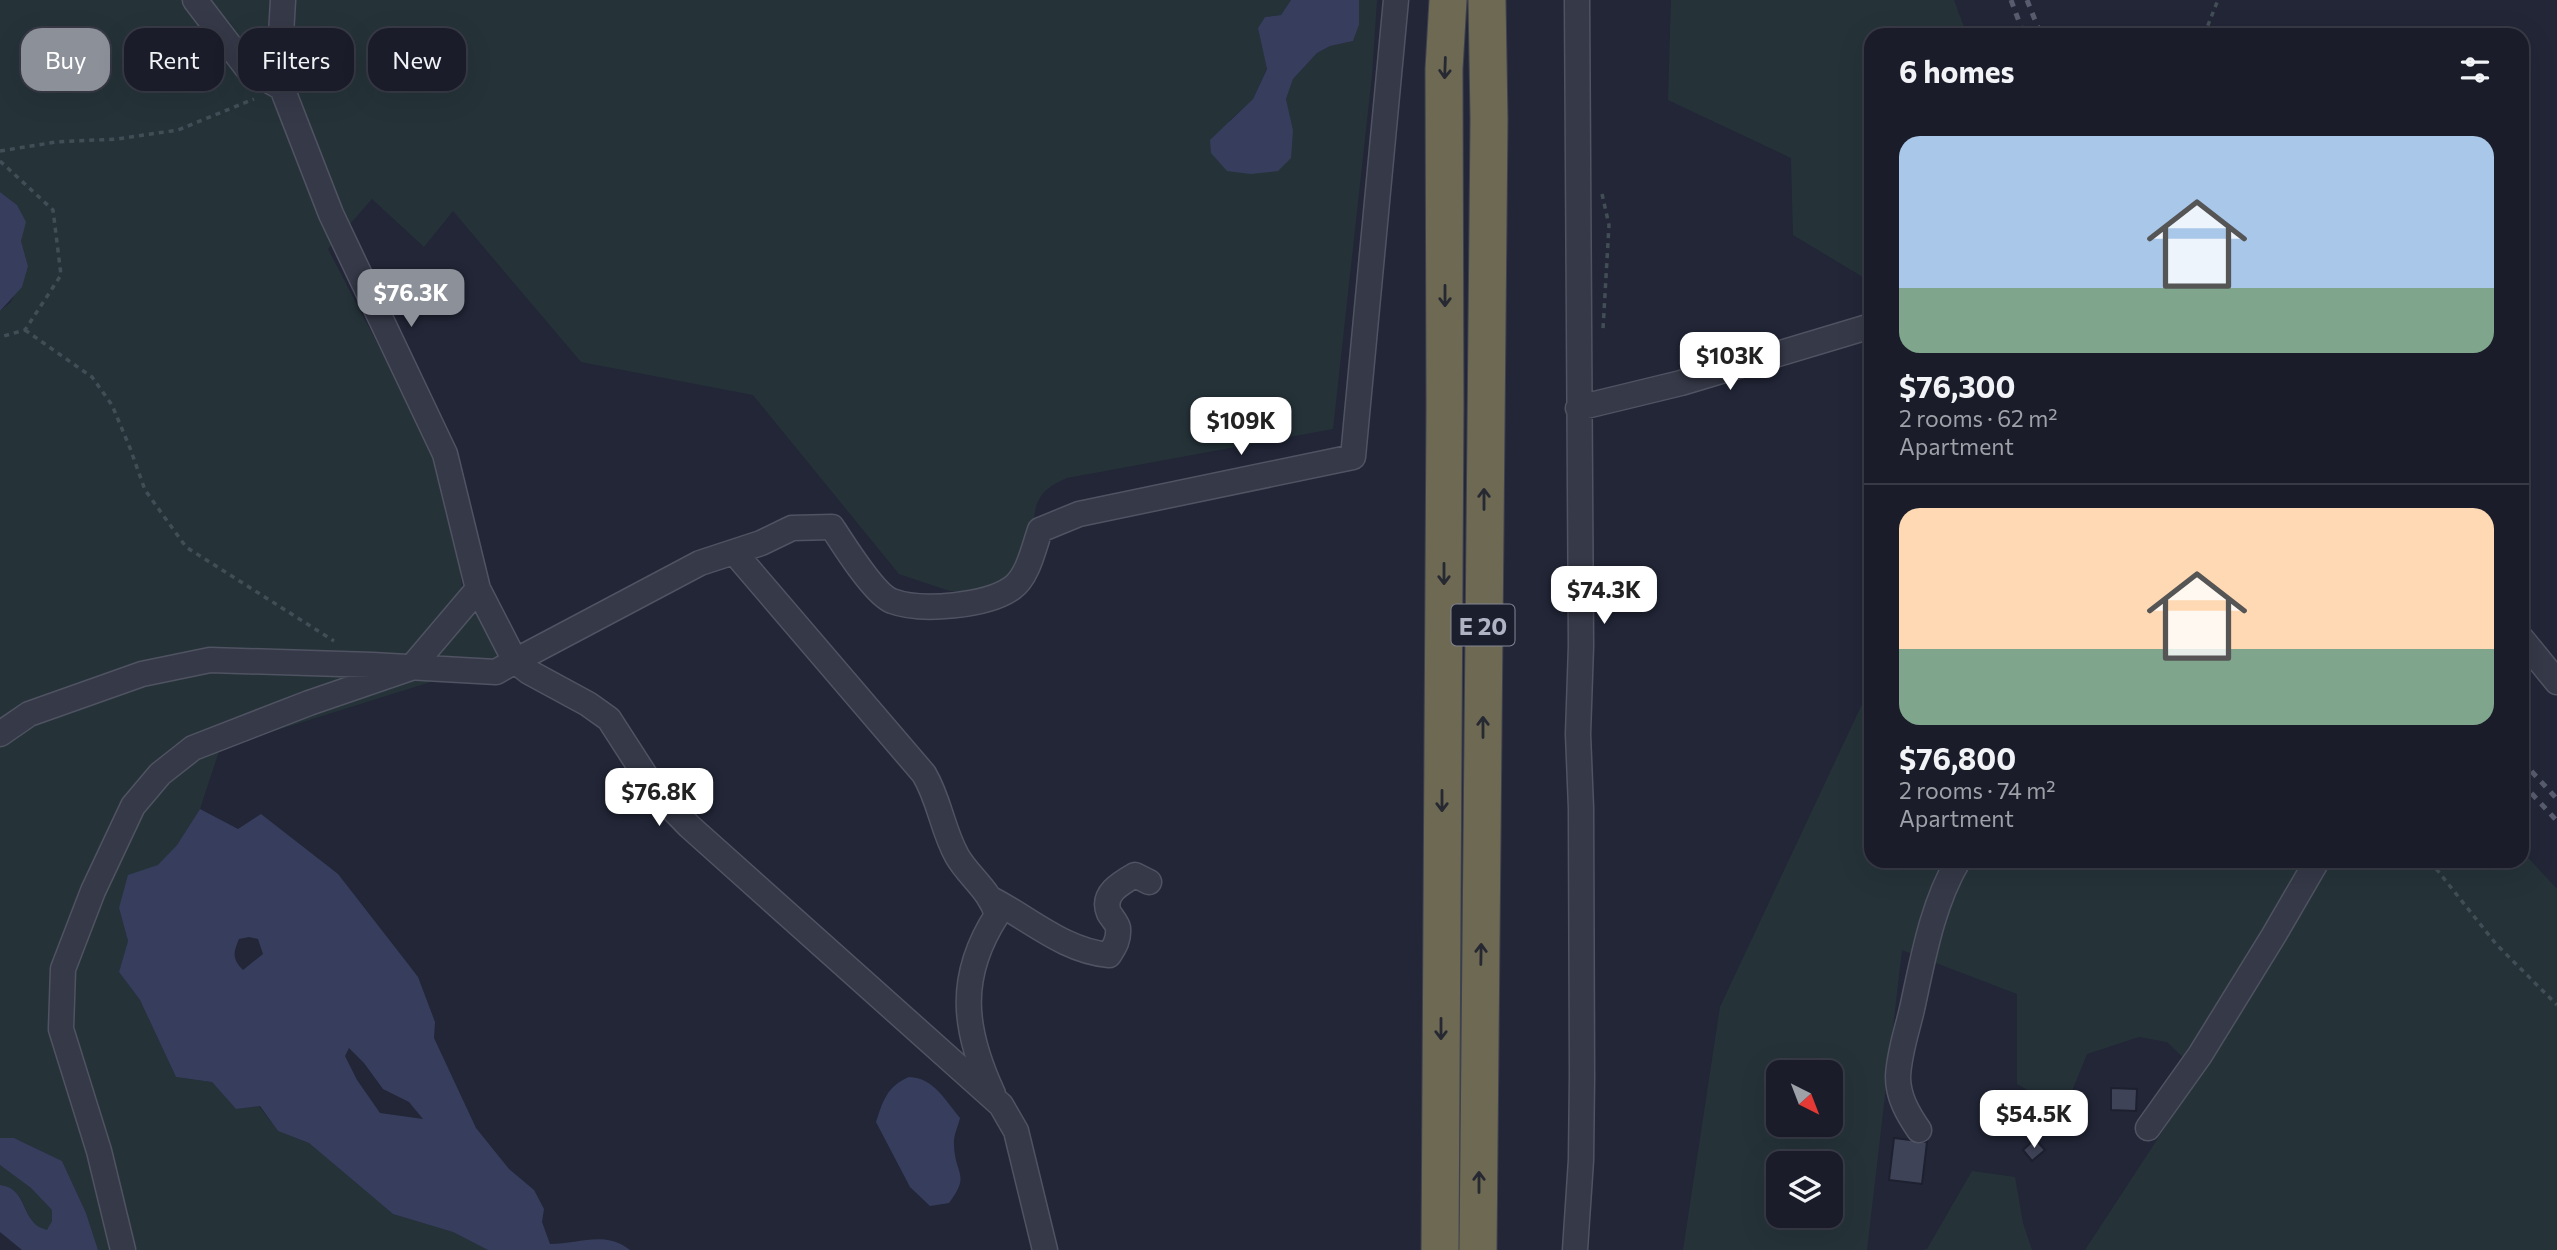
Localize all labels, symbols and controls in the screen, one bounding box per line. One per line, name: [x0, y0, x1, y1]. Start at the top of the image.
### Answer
chip: Buy: [21, 28, 110, 91]
chip: Rent: [124, 28, 224, 91]
chip: Filters: [238, 28, 354, 91]
chip: New: [368, 28, 466, 91]
icon: filters: [2456, 51, 2494, 89]
text: 6 homes: [1899, 52, 2014, 89]
one-way arrow: [1438, 56, 1451, 79]
icon: home: [2134, 181, 2260, 307]
pin: $76.3K: [354, 270, 468, 329]
text: $76.3K: [373, 278, 449, 306]
one-way arrow: [1438, 284, 1452, 307]
pin: $103K: [1681, 332, 1779, 392]
text: $103K: [1696, 341, 1764, 369]
text: $76,300: [1899, 367, 2015, 404]
pin: $109K: [1192, 398, 1290, 457]
text: 2 rooms · 62 m²: [1899, 404, 2058, 432]
text: $109K: [1206, 406, 1276, 434]
text: Apartment: [1899, 432, 2014, 460]
one-way arrow: [1477, 488, 1491, 511]
icon: home: [2134, 553, 2260, 679]
one-way arrow: [1437, 562, 1451, 585]
pin: $74.3K: [1547, 566, 1661, 626]
text: $74.3K: [1567, 575, 1641, 603]
road number: E 20: [1452, 604, 1514, 646]
one-way arrow: [1476, 716, 1490, 739]
text: $76,800: [1899, 739, 2016, 776]
pin: $76.8K: [602, 768, 716, 828]
text: 2 rooms · 74 m²: [1899, 776, 2055, 804]
text: $76.8K: [621, 777, 697, 805]
one-way arrow: [1436, 789, 1449, 812]
text: Apartment: [1899, 804, 2014, 832]
one-way arrow: [1475, 943, 1488, 966]
one-way arrow: [1434, 1017, 1448, 1040]
north arrow: [1766, 1060, 1843, 1138]
map controls: [1766, 1060, 1843, 1228]
pin: $54.5K: [1977, 1090, 2091, 1150]
text: $54.5K: [1996, 1099, 2072, 1127]
button: layers: [1766, 1151, 1843, 1228]
one-way arrow: [1472, 1171, 1485, 1194]

